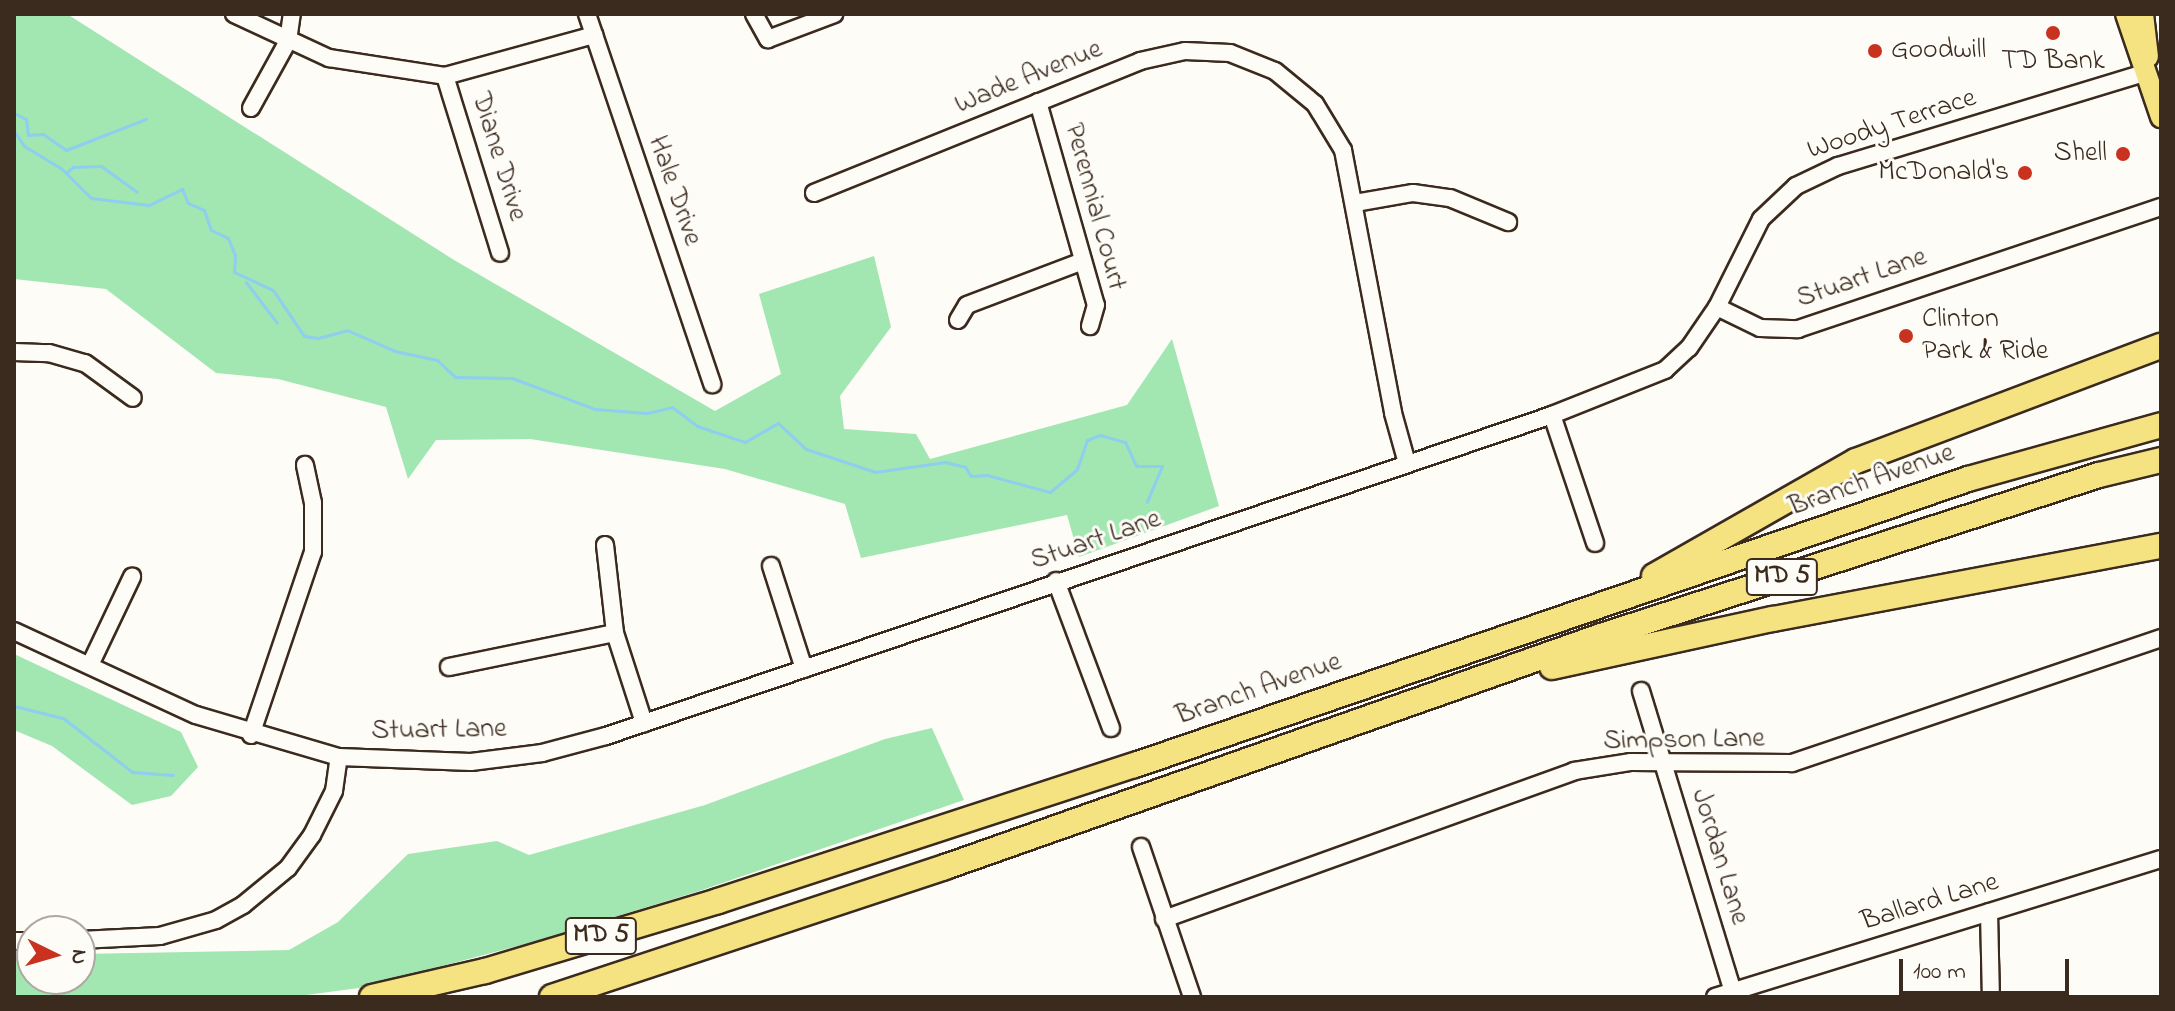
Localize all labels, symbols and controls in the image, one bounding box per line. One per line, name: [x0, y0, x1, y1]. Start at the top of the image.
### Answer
marker: TD Bank: [2044, 24, 2062, 42]
street label: Wade Avenue: [950, 33, 1108, 123]
place label: Goodwill: [1891, 34, 1986, 68]
marker: Goodwill: [1866, 42, 1884, 60]
place label: TD Bank: [2001, 45, 2105, 79]
street label: Woody Terrace: [1804, 82, 1980, 168]
street label: Diane Drive: [463, 89, 533, 225]
street label: Perennial Court: [1056, 120, 1132, 294]
street label: Hale Drive: [640, 132, 708, 250]
place label: Shell: [2054, 137, 2107, 171]
marker: Shell: [2114, 145, 2132, 163]
place label: McDonald's: [1878, 156, 2009, 190]
marker: McDonald's: [2016, 164, 2034, 182]
street label: Stuart Lane: [1793, 241, 1931, 317]
place label: Clinton Park & Ride: [1922, 303, 2048, 369]
marker: Clinton Park & Ride: [1897, 327, 1915, 345]
street label: Branch Avenue: [1785, 437, 1959, 525]
street label: Stuart Lane: [1027, 503, 1165, 579]
road number: MD 5: [1744, 555, 1820, 599]
street label: Branch Avenue: [1172, 646, 1346, 734]
street label: Stuart Lane: [371, 713, 507, 749]
street label: Simpson Lane: [1603, 723, 1765, 759]
street label: Jordan Lane: [1682, 785, 1756, 929]
street label: Ballard Lane: [1857, 866, 2003, 940]
road number: MD 5: [563, 914, 639, 958]
north arrow: [16, 915, 96, 995]
scale bar: [1903, 943, 2073, 993]
text: N: [61, 948, 95, 966]
text: 100 m: [1913, 955, 1966, 990]

